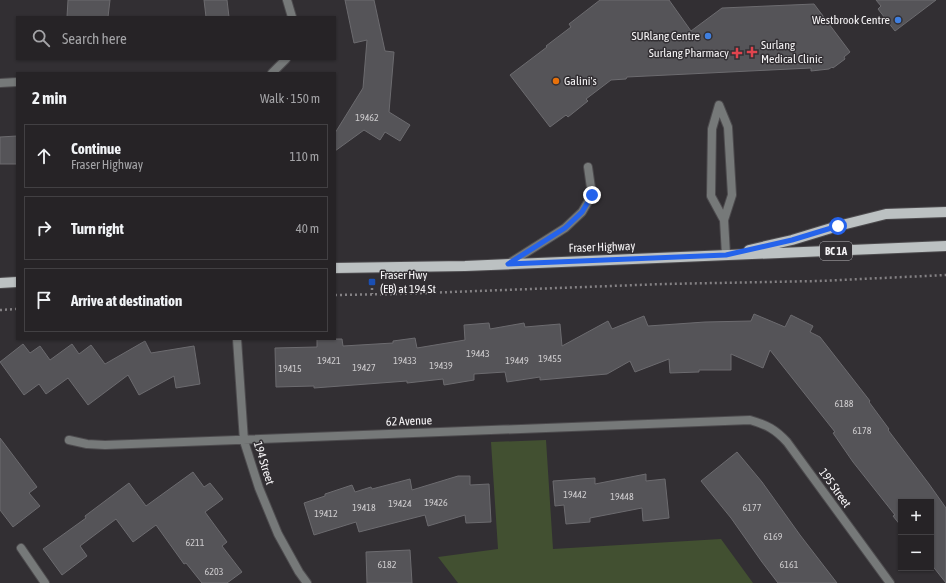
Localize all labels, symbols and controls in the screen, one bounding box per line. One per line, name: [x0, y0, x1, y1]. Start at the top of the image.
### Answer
place label: Westbrook Centre: [812, 13, 890, 27]
marker: Westbrook Centre: [893, 15, 903, 25]
search box: [16, 16, 336, 60]
icon: search: [30, 27, 52, 49]
place label: SURlang Centre: [631, 29, 700, 43]
text: Search here: [62, 30, 127, 47]
marker: SURlang Centre: [703, 31, 713, 41]
place label: Surlang Medical Clinic: [761, 38, 823, 66]
place label: Surlang Pharmacy: [649, 46, 729, 60]
marker: Surlang Medical Clinic: [746, 46, 758, 58]
marker: Surlang Pharmacy: [732, 48, 742, 58]
place label: Galini's: [564, 74, 597, 88]
marker: Galini's: [551, 76, 561, 86]
text: 2 min: [32, 88, 67, 108]
text: Walk · 150 m: [260, 91, 320, 106]
house number: 19462: [355, 112, 379, 123]
text: Continue: [71, 140, 121, 157]
icon: ahead: [33, 145, 55, 167]
text: 110 m: [290, 149, 319, 164]
text: Fraser Highway: [71, 157, 143, 172]
route end: [583, 186, 601, 204]
icon: right: [33, 217, 55, 239]
route start: [829, 217, 847, 235]
text: Turn right: [71, 220, 124, 237]
text: 40 m: [296, 221, 319, 236]
street label: Fraser Highway: [568, 239, 636, 255]
road number: BC 1A: [820, 242, 852, 260]
place label: Fraser Hwy (EB) at 194 St: [380, 268, 436, 296]
marker: Fraser Hwy (EB) at 194 St: [367, 277, 377, 287]
icon: arrive: [33, 289, 55, 311]
text: Arrive at destination: [71, 292, 182, 309]
house number: 19443: [466, 348, 490, 359]
house number: 19455: [538, 353, 562, 364]
house number: 19421: [317, 355, 341, 366]
house number: 19433: [393, 355, 417, 366]
house number: 19449: [505, 355, 529, 366]
house number: 19439: [429, 360, 453, 371]
house number: 19427: [352, 362, 376, 373]
house number: 19415: [278, 363, 302, 374]
house number: 6188: [835, 398, 854, 409]
street label: 62 Avenue: [386, 413, 432, 429]
house number: 6178: [853, 425, 872, 436]
street label: 194 Street: [251, 439, 277, 487]
street label: 195 Street: [816, 466, 854, 511]
house number: 19442: [563, 489, 587, 500]
house number: 19448: [610, 491, 634, 502]
house number: 19426: [424, 497, 448, 508]
house number: 19424: [388, 498, 412, 509]
map controls: [898, 499, 934, 571]
button: +: [898, 499, 934, 535]
house number: 19418: [352, 502, 376, 513]
house number: 6177: [743, 502, 762, 513]
house number: 19412: [314, 508, 338, 519]
house number: 6169: [764, 531, 783, 542]
button: −: [898, 535, 934, 571]
house number: 6211: [186, 537, 205, 548]
house number: 6182: [378, 559, 397, 570]
house number: 6161: [780, 559, 799, 570]
house number: 6203: [205, 566, 224, 577]

